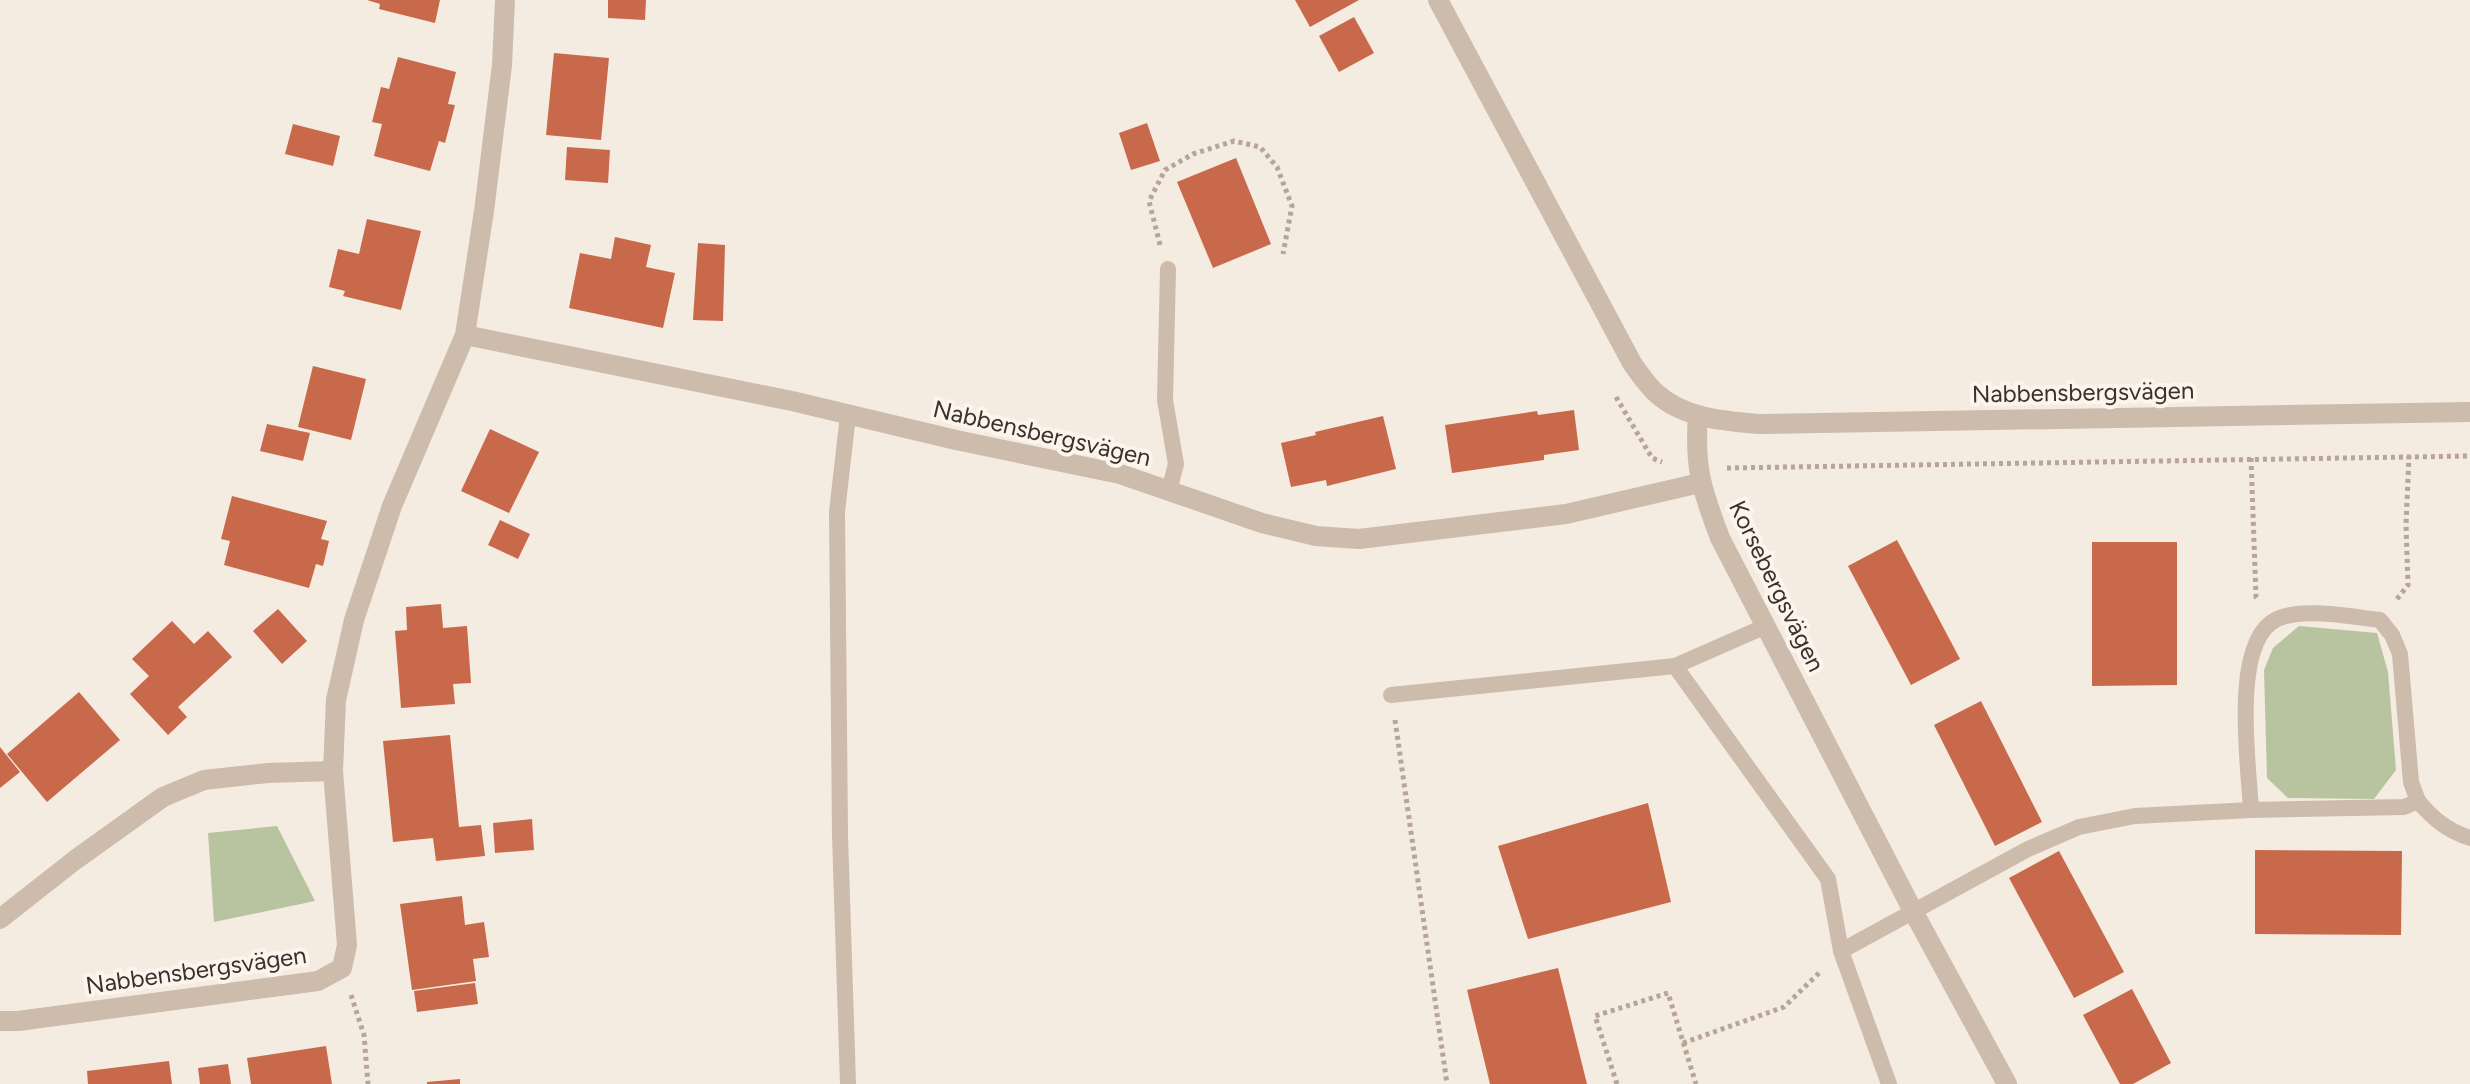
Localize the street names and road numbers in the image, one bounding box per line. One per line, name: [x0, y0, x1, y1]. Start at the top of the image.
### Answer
street label: Nabbensbergsvägen: [1972, 376, 2194, 408]
street label: Nabbensbergsvägen: [930, 394, 1154, 472]
street label: Korsebergsvägen: [1723, 496, 1831, 676]
street label: Nabbensbergsvägen: [84, 940, 308, 1000]

